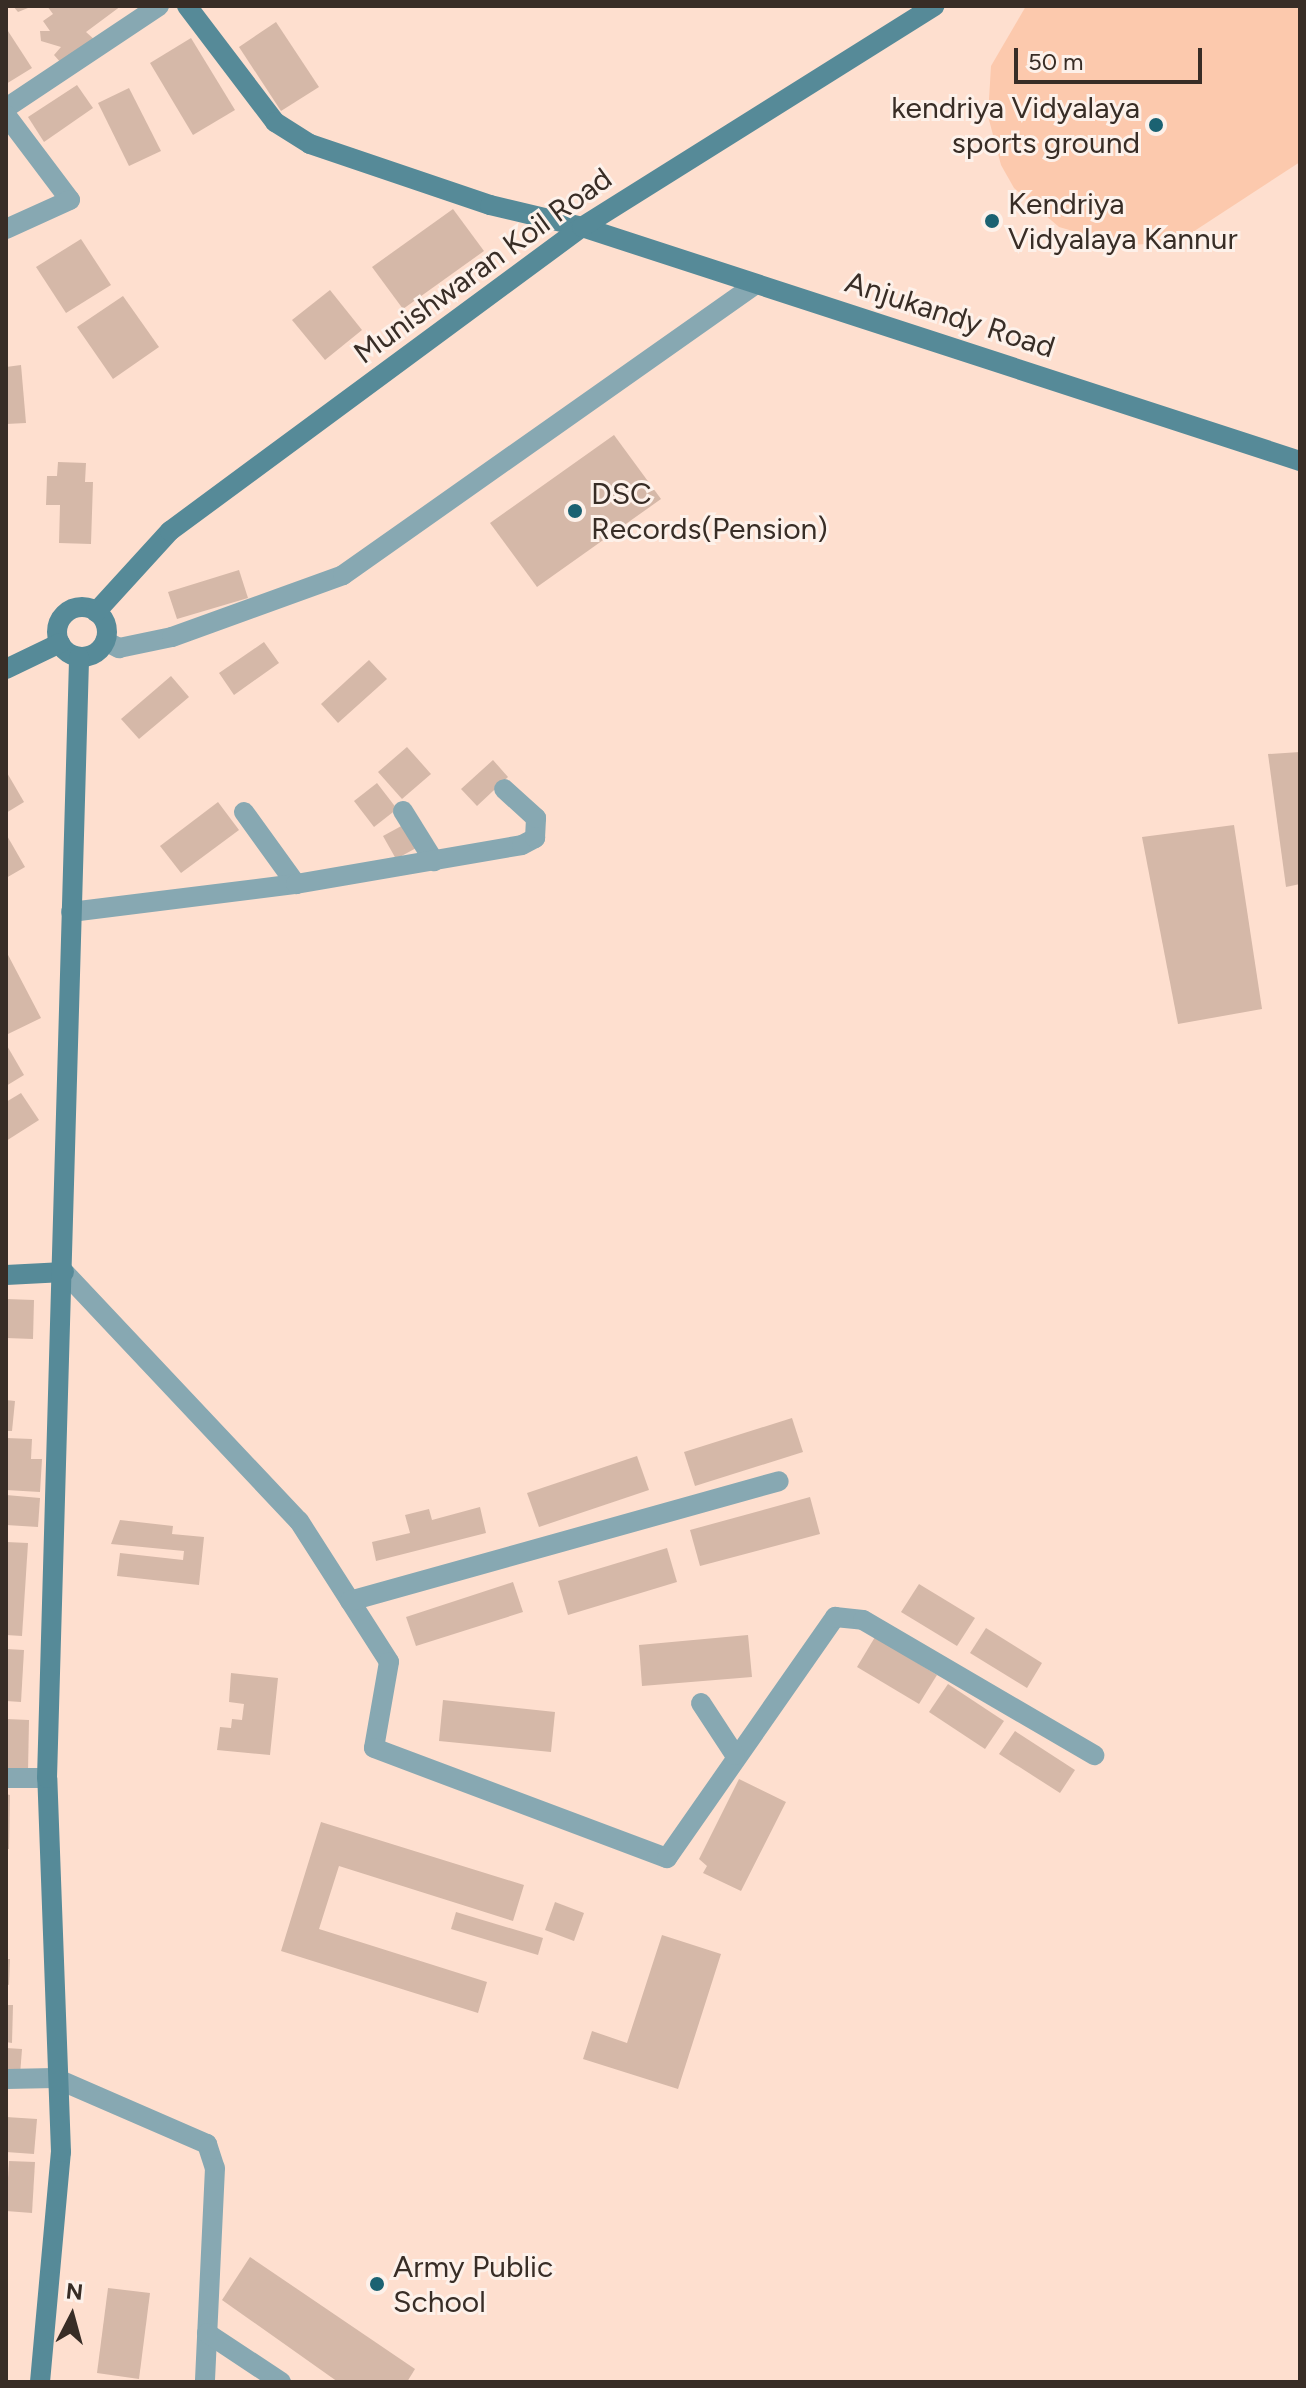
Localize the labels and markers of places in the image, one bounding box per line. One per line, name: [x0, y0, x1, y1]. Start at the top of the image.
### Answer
place label: kendriya Vidyalaya sports ground: [891, 90, 1140, 160]
marker: kendriya Vidyalaya sports ground: [1147, 116, 1165, 134]
place label: Kendriya Vidyalaya Kannur: [1008, 186, 1238, 256]
marker: Kendriya Vidyalaya Kannur: [983, 212, 1001, 230]
place label: DSC Records(Pension): [591, 476, 828, 546]
marker: DSC Records(Pension): [566, 502, 584, 520]
place label: Army Public School: [393, 2249, 553, 2320]
marker: Army Public School: [368, 2275, 386, 2293]

